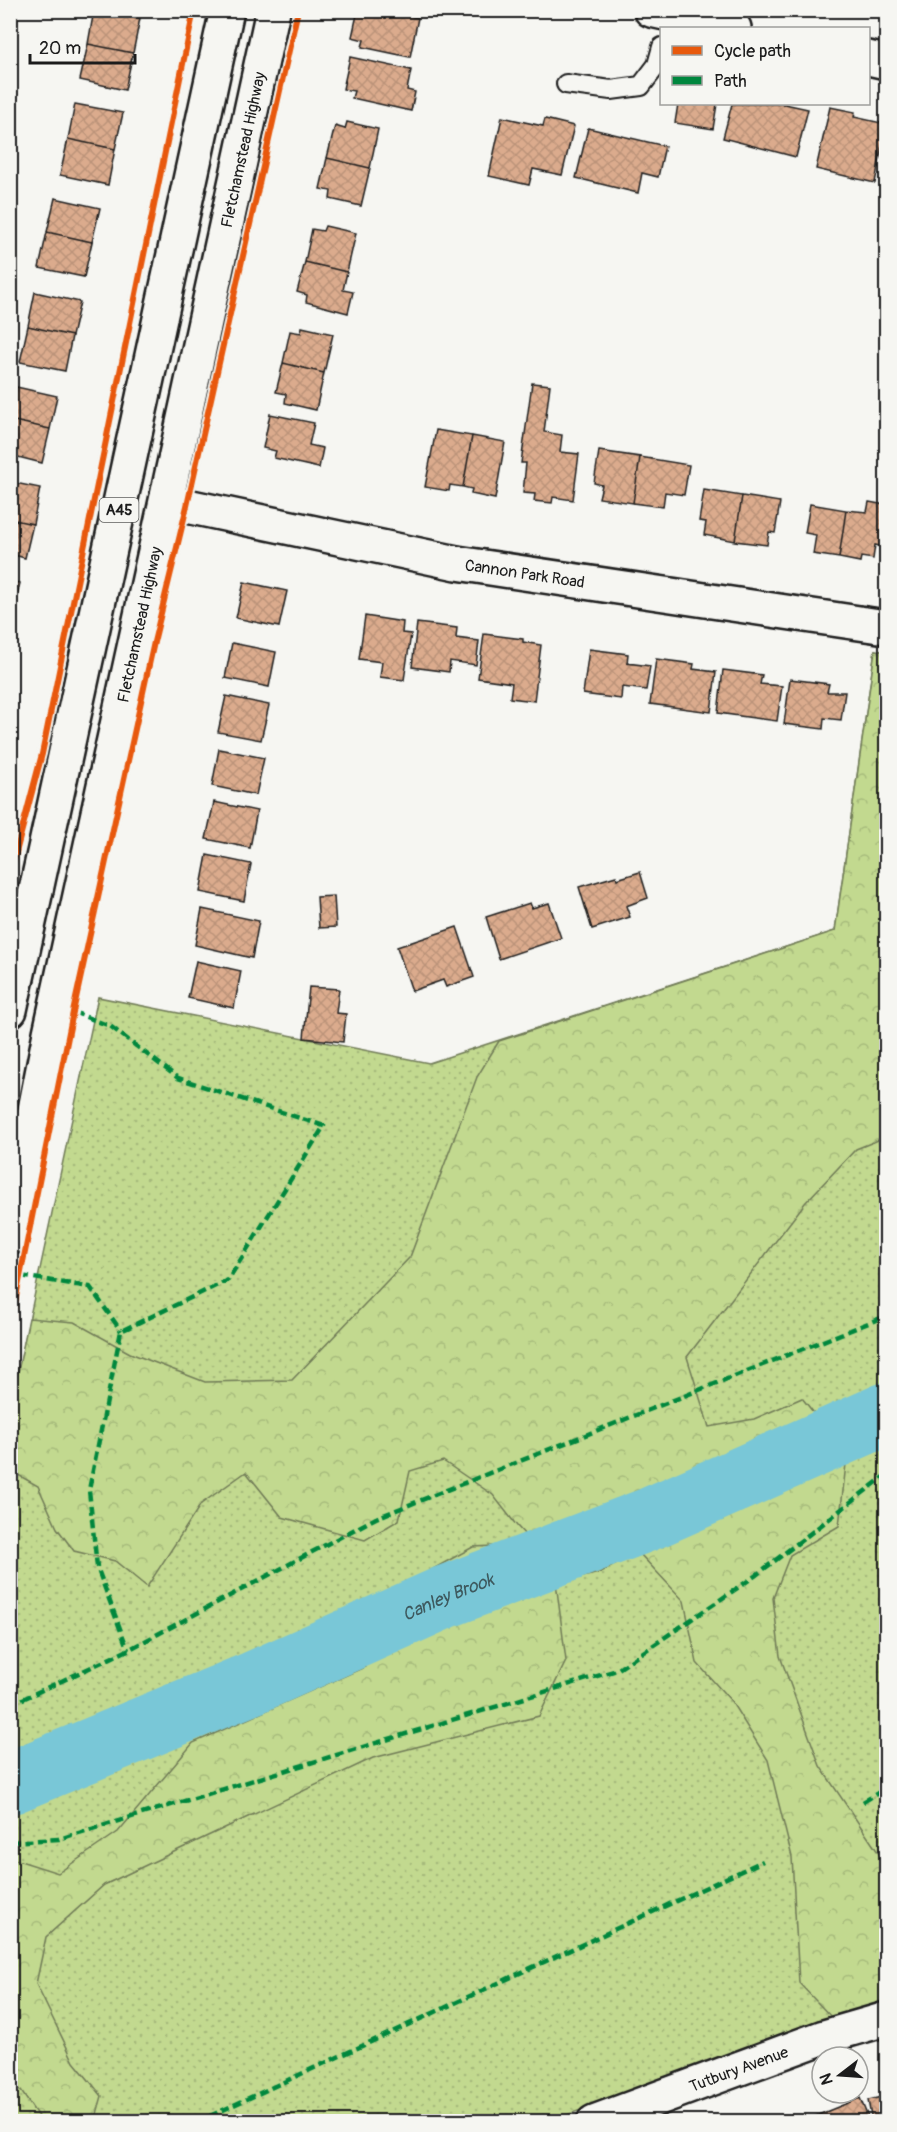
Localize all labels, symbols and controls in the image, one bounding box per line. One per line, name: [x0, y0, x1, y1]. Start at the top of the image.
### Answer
scale bar: [30, 27, 135, 65]
legend: [660, 27, 870, 105]
text: 20 m: [39, 37, 81, 60]
text: Cycle path: [714, 40, 791, 63]
street label: Fletchamstead Highway: [217, 70, 270, 230]
text: Path: [714, 70, 747, 93]
road number: A45: [100, 498, 138, 522]
street label: Fletchamstead Highway: [113, 545, 167, 704]
street label: Cannon Park Road: [463, 555, 586, 593]
water label: Canley Brook: [399, 1568, 499, 1627]
street label: Tutbury Avenue: [686, 2042, 791, 2097]
north arrow: [810, 2045, 870, 2105]
text: N: [815, 2071, 838, 2087]

